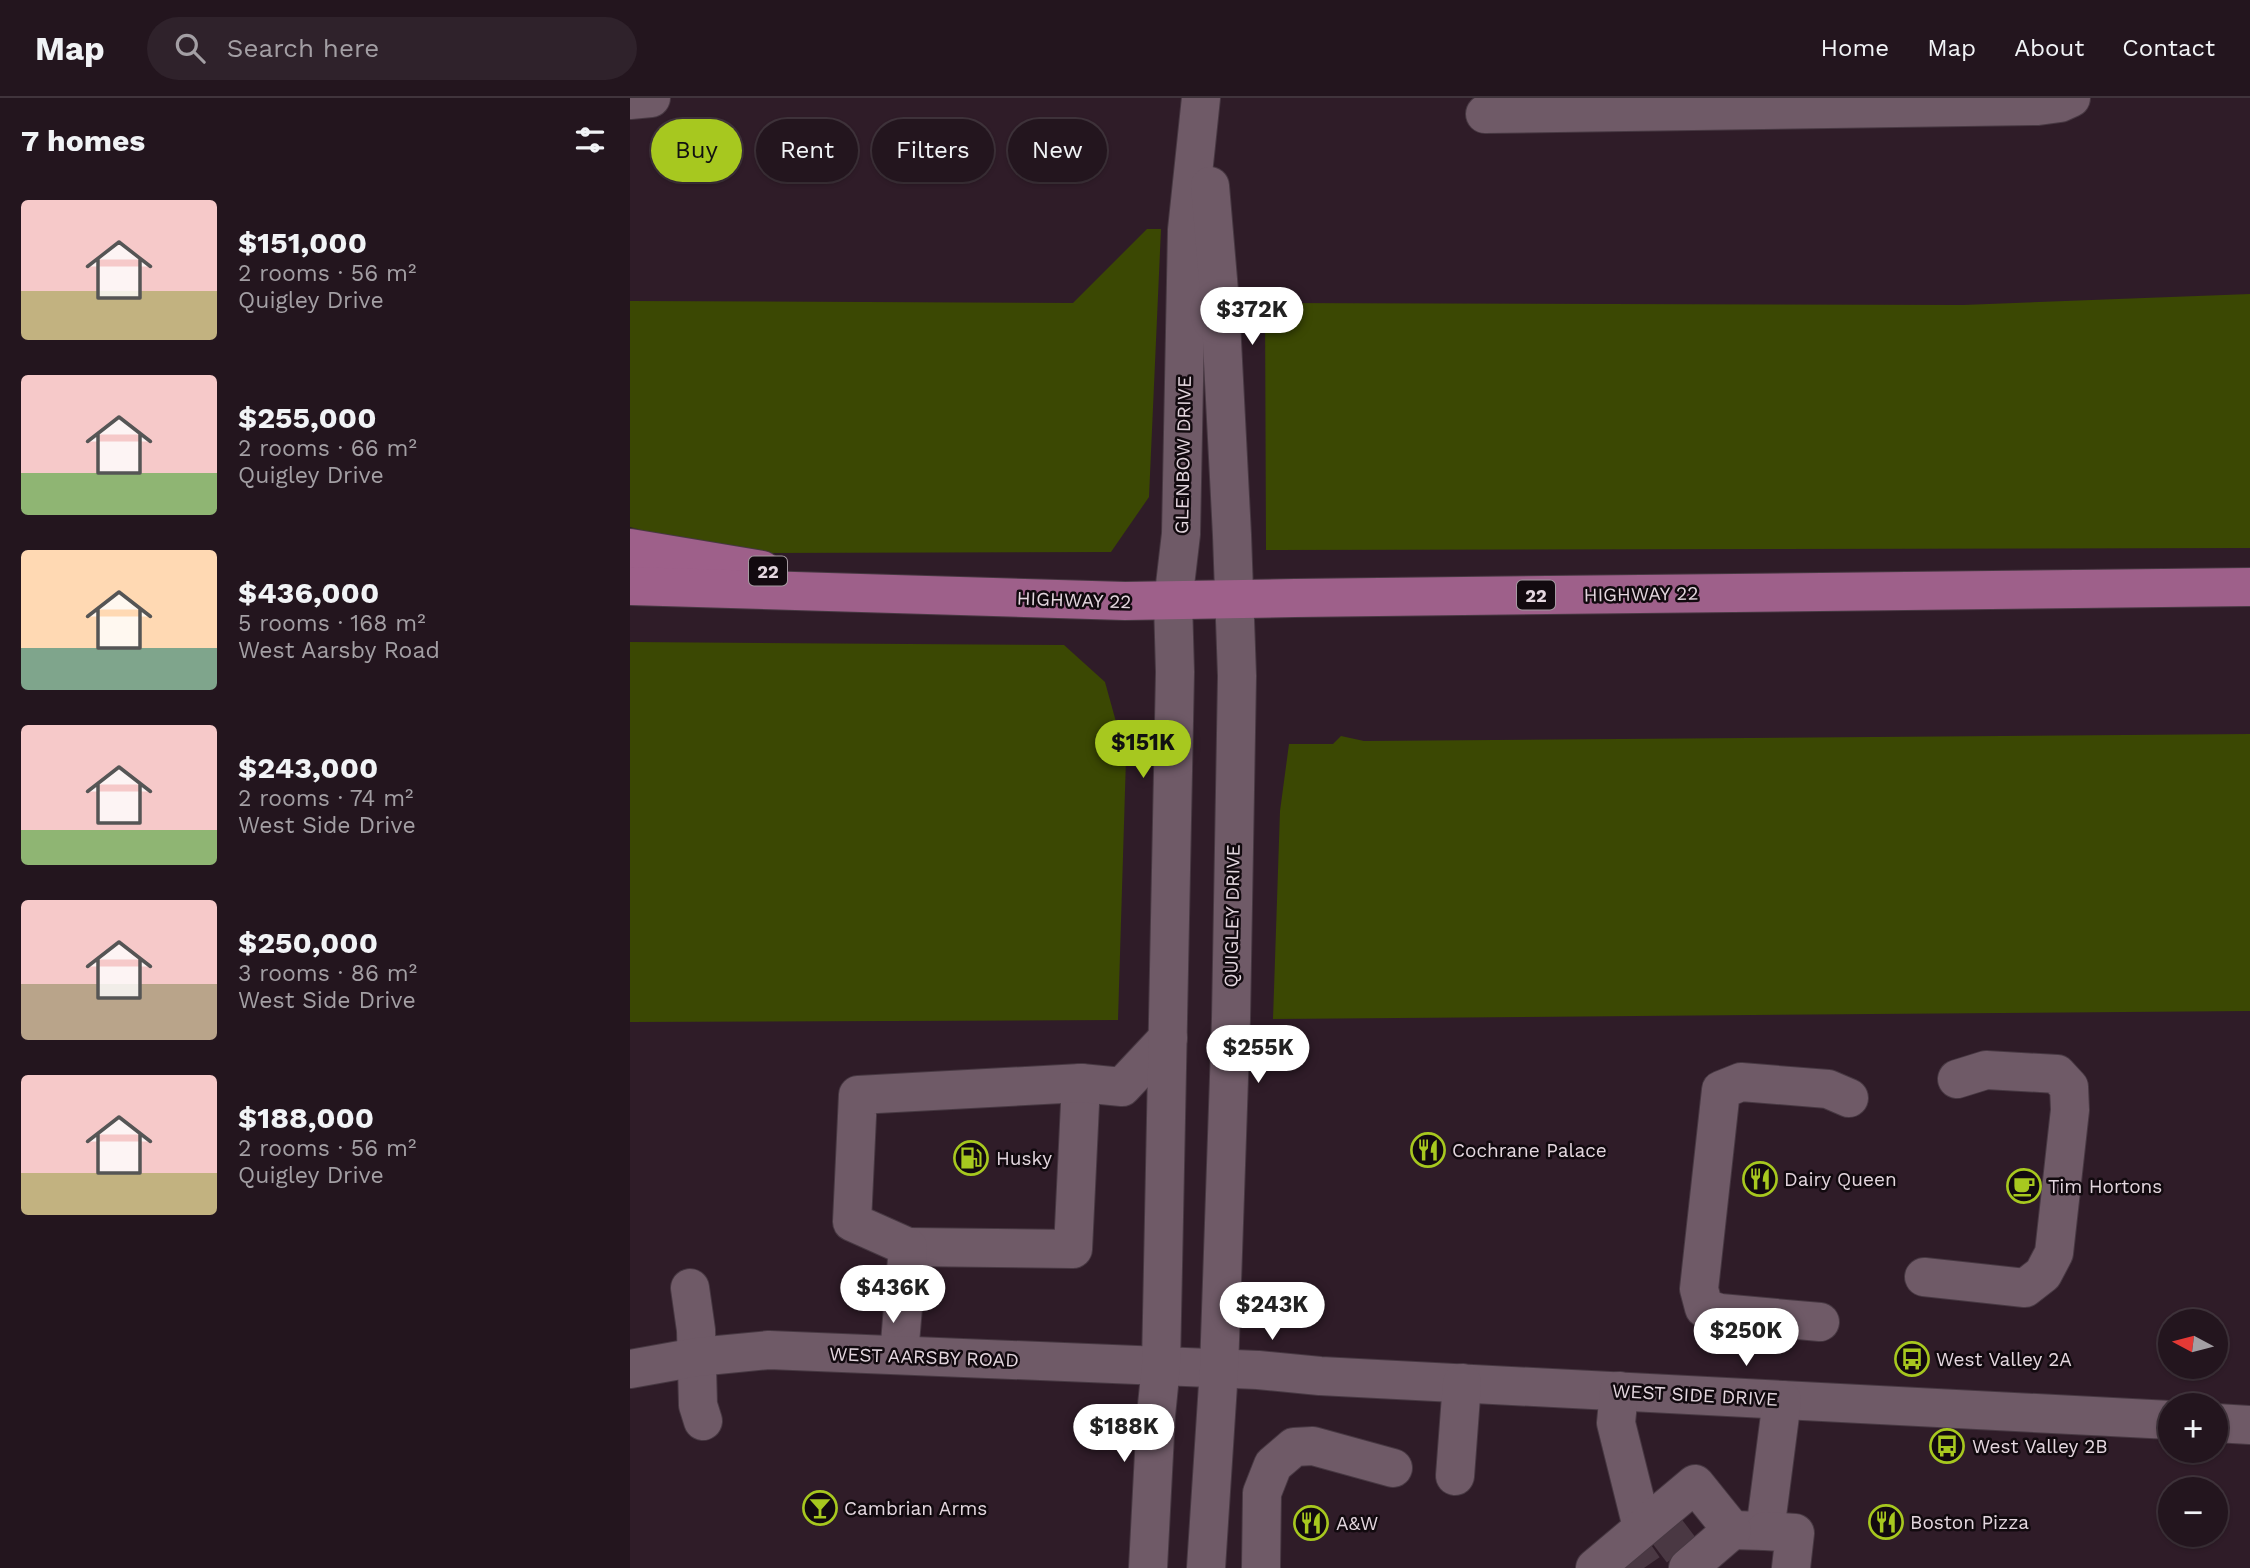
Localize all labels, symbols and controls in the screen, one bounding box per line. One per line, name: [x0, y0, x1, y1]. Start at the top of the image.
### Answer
search box: [147, 17, 637, 80]
text: Map: [35, 29, 105, 68]
icon: search: [171, 29, 209, 67]
text: Search here: [227, 33, 379, 63]
text: Home: [1821, 34, 1889, 62]
text: Map: [1927, 34, 1976, 62]
text: About: [2014, 34, 2084, 62]
text: Contact: [2122, 34, 2215, 62]
chip: Buy: [651, 119, 742, 182]
chip: Rent: [756, 119, 858, 182]
chip: Filters: [872, 119, 994, 182]
chip: New: [1008, 119, 1107, 182]
icon: filters: [571, 121, 609, 159]
text: 7 homes: [21, 123, 145, 158]
text: $151,000: [238, 225, 367, 260]
icon: home: [77, 228, 161, 312]
text: 2 rooms · 56 m²: [238, 260, 416, 287]
text: Quigley Drive: [238, 287, 384, 314]
pin: $372K: [1203, 288, 1301, 347]
text: $372K: [1216, 296, 1288, 323]
street label: GLENBOW DRIVE: [1170, 376, 1196, 534]
text: $255,000: [238, 400, 376, 435]
icon: home: [77, 403, 161, 487]
text: 2 rooms · 66 m²: [238, 435, 417, 462]
text: Quigley Drive: [238, 462, 384, 489]
road number: 22: [749, 556, 787, 586]
text: $436,000: [238, 575, 379, 610]
icon: home: [77, 578, 161, 662]
road number: 22: [1517, 580, 1555, 610]
street label: HIGHWAY 22: [1583, 582, 1699, 606]
street label: HIGHWAY 22: [1016, 587, 1132, 613]
text: 5 rooms · 168 m²: [238, 610, 426, 637]
text: West Aarsby Road: [238, 637, 440, 664]
pin: $151K: [1094, 720, 1192, 780]
text: $151K: [1111, 729, 1175, 756]
text: $243,000: [238, 750, 378, 785]
icon: home: [77, 753, 161, 837]
text: 2 rooms · 74 m²: [238, 785, 413, 812]
text: West Side Drive: [238, 812, 416, 839]
street label: QUIGLEY DRIVE: [1219, 844, 1245, 988]
text: $250,000: [238, 925, 378, 960]
icon: home: [77, 928, 161, 1012]
text: 3 rooms · 86 m²: [238, 960, 417, 987]
text: West Side Drive: [238, 987, 416, 1014]
pin: $255K: [1209, 1026, 1307, 1085]
text: $255K: [1222, 1034, 1294, 1061]
text: $188,000: [238, 1100, 374, 1135]
icon: home: [77, 1103, 161, 1187]
restaurant icon: Cochrane Palace: [1409, 1131, 1447, 1169]
text: 2 rooms · 56 m²: [238, 1135, 416, 1162]
fuel station icon: Husky: [952, 1139, 990, 1177]
place label: Cochrane Palace: [1452, 1139, 1607, 1162]
place label: Husky: [996, 1147, 1052, 1170]
restaurant icon: Dairy Queen: [1741, 1160, 1779, 1198]
text: Quigley Drive: [238, 1162, 384, 1189]
cafe icon: Tim Hortons: [2005, 1167, 2043, 1205]
place label: Dairy Queen: [1784, 1168, 1897, 1191]
place label: Tim Hortons: [2048, 1175, 2162, 1198]
pin: $436K: [844, 1266, 942, 1325]
text: $436K: [856, 1274, 930, 1301]
pin: $243K: [1223, 1282, 1321, 1342]
text: $243K: [1236, 1291, 1308, 1318]
pin: $250K: [1697, 1308, 1795, 1368]
north arrow: [2158, 1309, 2228, 1379]
map controls: [2158, 1309, 2228, 1547]
text: $250K: [1710, 1317, 1782, 1344]
bus stop icon: West Valley 2A: [1893, 1340, 1931, 1378]
street label: WEST AARSBY ROAD: [829, 1342, 1019, 1372]
place label: West Valley 2A: [1936, 1348, 2072, 1371]
street label: WEST SIDE DRIVE: [1612, 1379, 1778, 1411]
button: +: [2158, 1393, 2228, 1463]
pin: $188K: [1075, 1404, 1173, 1464]
text: $188K: [1089, 1413, 1159, 1440]
bus stop icon: West Valley 2B: [1928, 1427, 1966, 1465]
place label: West Valley 2B: [1972, 1435, 2108, 1458]
button: −: [2158, 1477, 2228, 1547]
bar icon: Cambrian Arms: [801, 1489, 839, 1527]
place label: Cambrian Arms: [844, 1497, 987, 1520]
restaurant icon: Boston Pizza: [1867, 1503, 1905, 1541]
restaurant icon: A&W: [1292, 1504, 1330, 1542]
place label: Boston Pizza: [1910, 1511, 2029, 1534]
place label: A&W: [1336, 1512, 1378, 1535]

